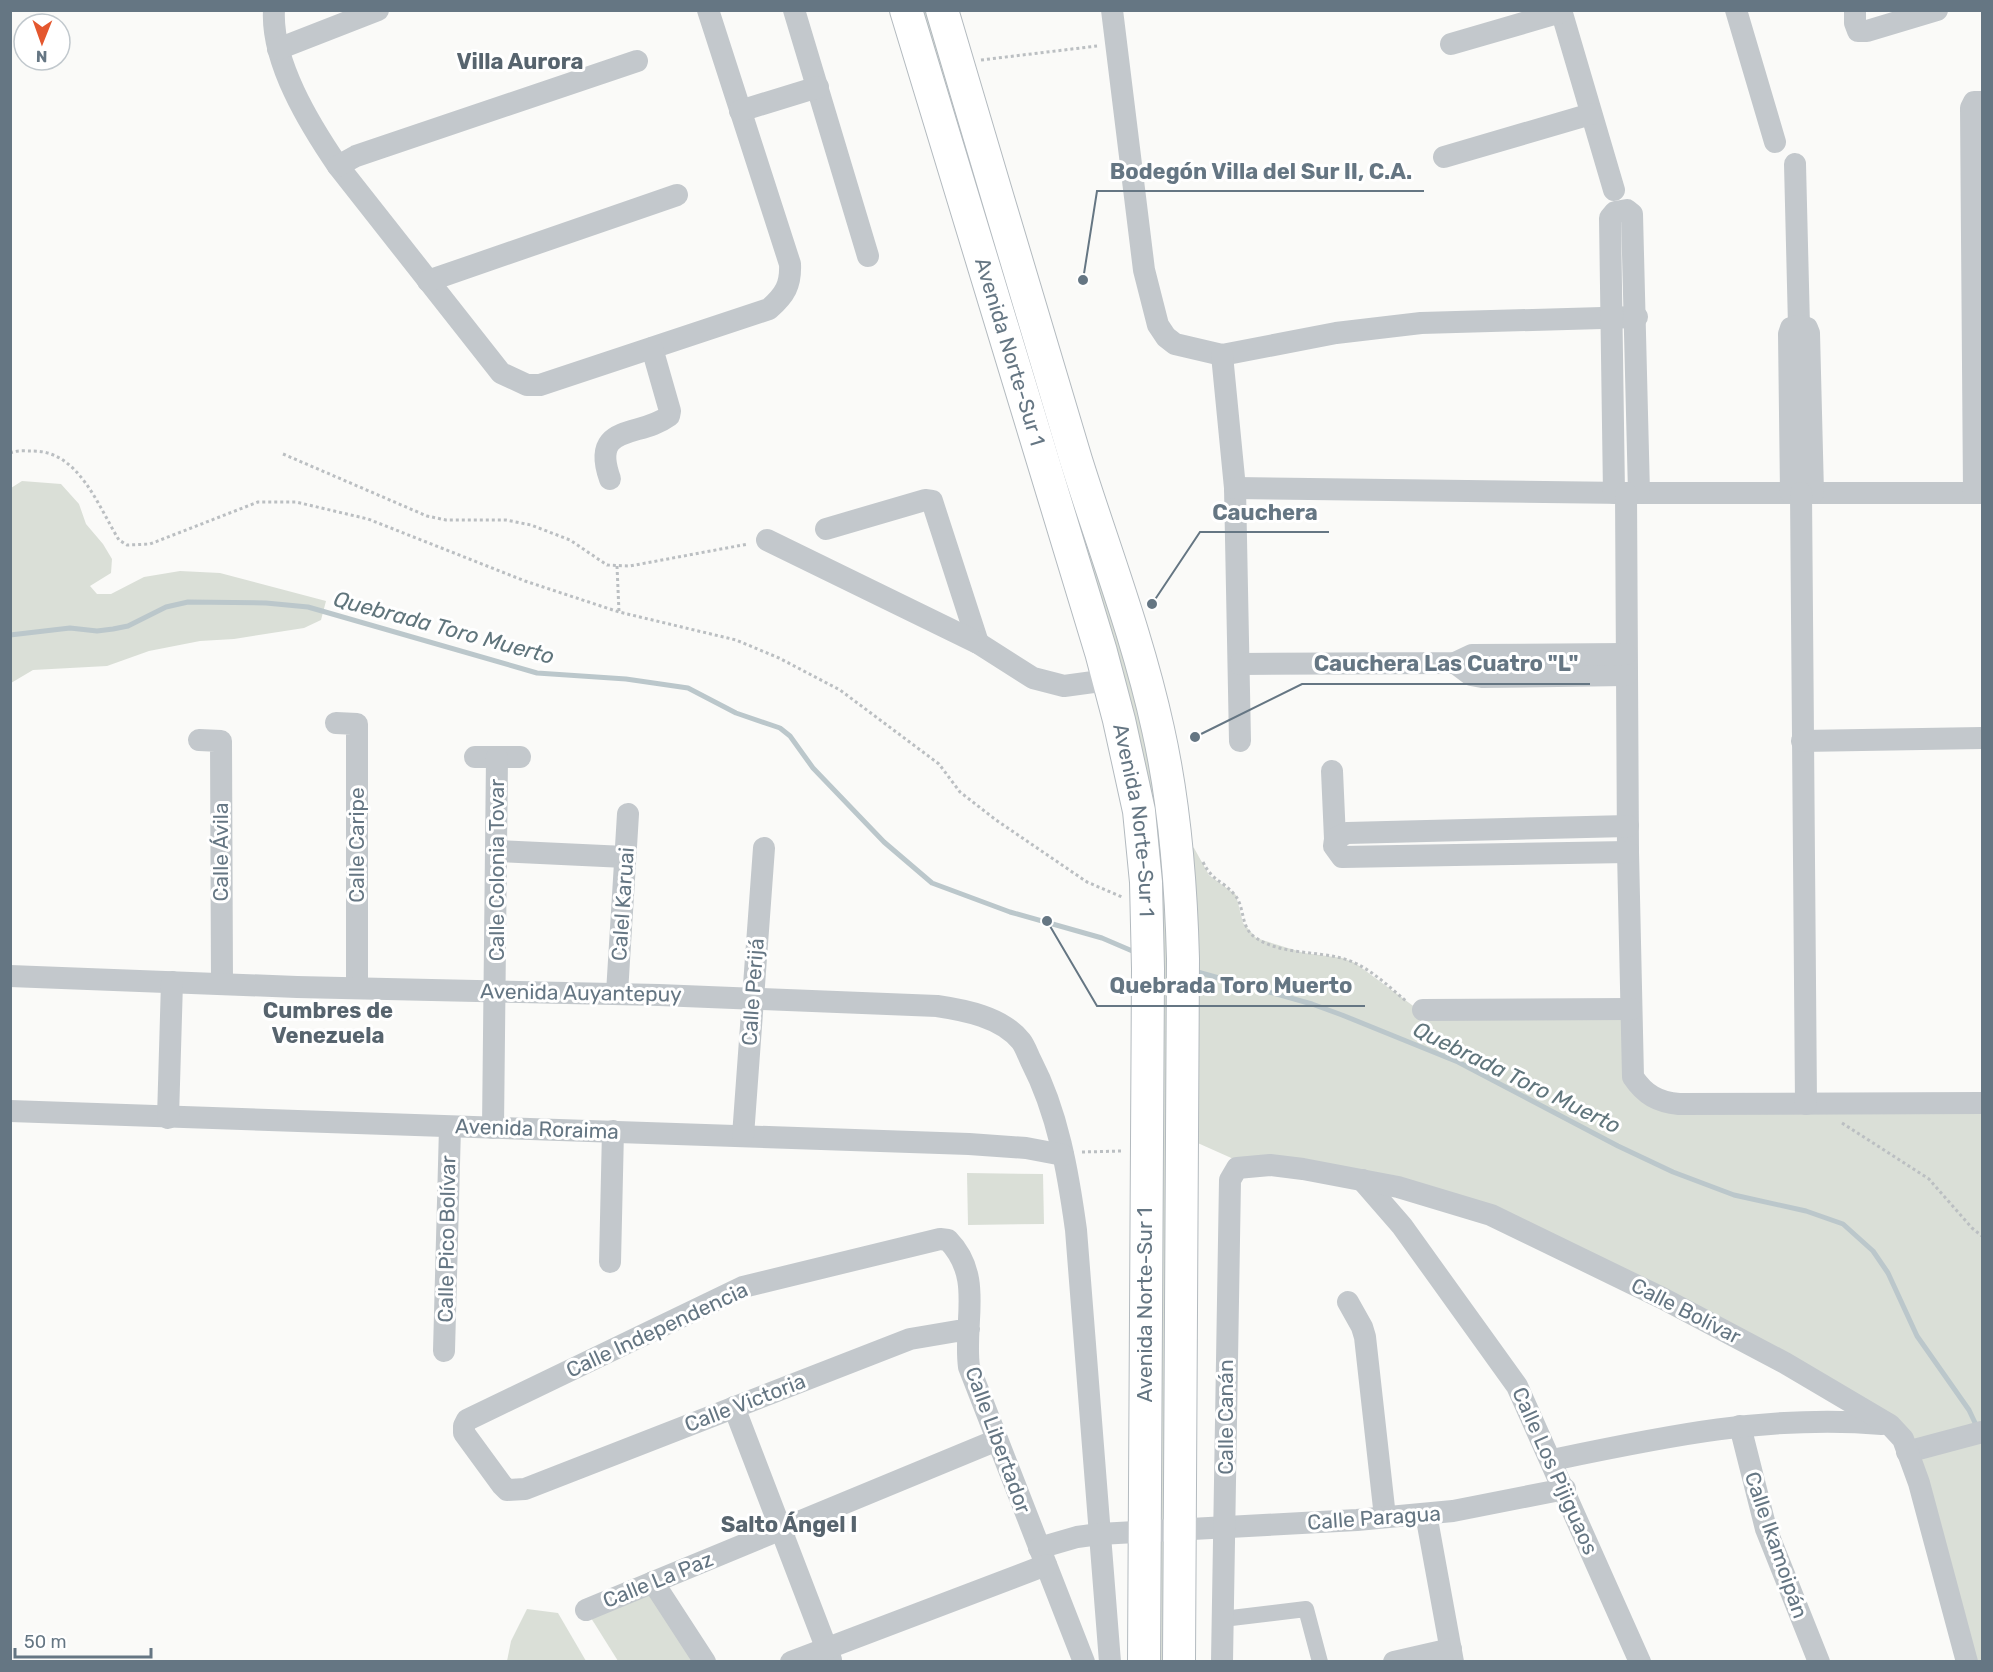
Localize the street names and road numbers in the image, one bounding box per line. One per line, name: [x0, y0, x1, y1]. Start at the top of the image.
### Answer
street label: Avenida Norte-Sur 1: [970, 254, 1051, 449]
street label: Avenida Norte-Sur 1: [1108, 721, 1160, 917]
street label: Calle Colonia Tovar: [484, 779, 509, 961]
street label: Calle Caripe: [344, 787, 369, 903]
street label: Calle Ávila: [208, 803, 233, 901]
street label: Calel Karuai: [606, 846, 639, 962]
street label: Calle Perijá: [736, 937, 769, 1047]
street label: Avenida Auyantepuy: [480, 978, 682, 1007]
street label: Avenida Roraima: [455, 1113, 619, 1144]
street label: Calle Pico Bolívar: [433, 1155, 460, 1323]
street label: Avenida Norte-Sur 1: [1132, 1207, 1157, 1403]
street label: Calle Bolívar: [1627, 1272, 1745, 1349]
street label: Calle Independencia: [562, 1276, 752, 1383]
street label: Calle Canán: [1213, 1359, 1238, 1475]
street label: Calle Libertador: [960, 1363, 1037, 1517]
street label: Calle Victoria: [681, 1368, 809, 1437]
street label: Calle Los Pijiguaos: [1507, 1383, 1604, 1558]
street label: Calle Ikamoipán: [1740, 1468, 1813, 1621]
street label: Calle Paragua: [1306, 1500, 1442, 1535]
street label: Calle La Paz: [599, 1546, 717, 1613]

